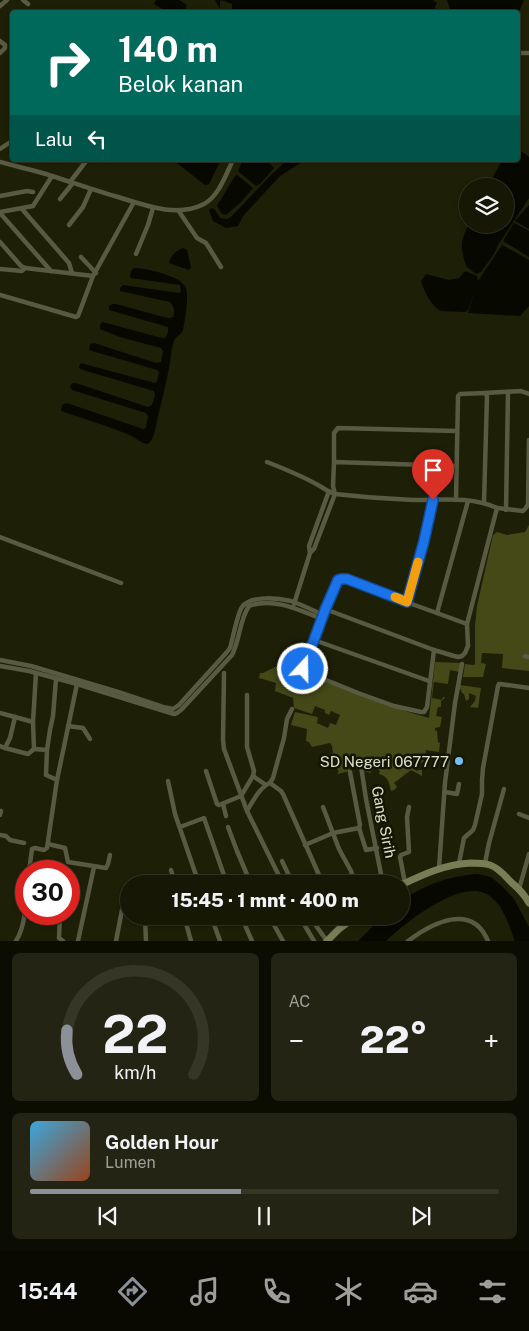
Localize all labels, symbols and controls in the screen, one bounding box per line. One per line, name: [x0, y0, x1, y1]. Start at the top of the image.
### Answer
text: 140 m: [118, 29, 218, 70]
icon: right: [35, 30, 100, 95]
text: Belok kanan: [118, 71, 243, 97]
icon: left: [83, 125, 111, 153]
text: Lalu: [35, 128, 73, 150]
map controls: [459, 178, 514, 233]
button: layers: [459, 178, 514, 233]
pin: [412, 449, 454, 500]
icon: arrive: [419, 456, 447, 484]
position arrow: [276, 642, 328, 694]
place label: SD Negeri 067777: [320, 753, 449, 770]
marker: SD Negeri 067777: [453, 755, 465, 767]
street label: Gang Sirih: [369, 784, 399, 860]
speed limit sign: 30: [15, 860, 80, 925]
text: 15:45 · 1 mnt · 400 m: [171, 889, 359, 911]
text: AC: [289, 992, 310, 1011]
text: 22: [102, 1004, 168, 1065]
text: 22°: [360, 1017, 428, 1062]
text: −: [289, 1024, 304, 1057]
text: +: [483, 1024, 499, 1057]
text: km/h: [114, 1062, 156, 1083]
text: Golden Hour: [105, 1131, 219, 1153]
text: Lumen: [105, 1153, 156, 1172]
icon: previous: [94, 1202, 122, 1230]
icon: pause: [250, 1202, 278, 1230]
icon: next: [407, 1202, 435, 1230]
icon: directions: [115, 1274, 150, 1309]
icon: music: [187, 1274, 222, 1309]
icon: phone: [259, 1274, 294, 1309]
icon: climate: [331, 1274, 366, 1309]
icon: car: [403, 1274, 438, 1309]
icon: filters: [475, 1274, 510, 1309]
text: 15:44: [19, 1278, 78, 1304]

